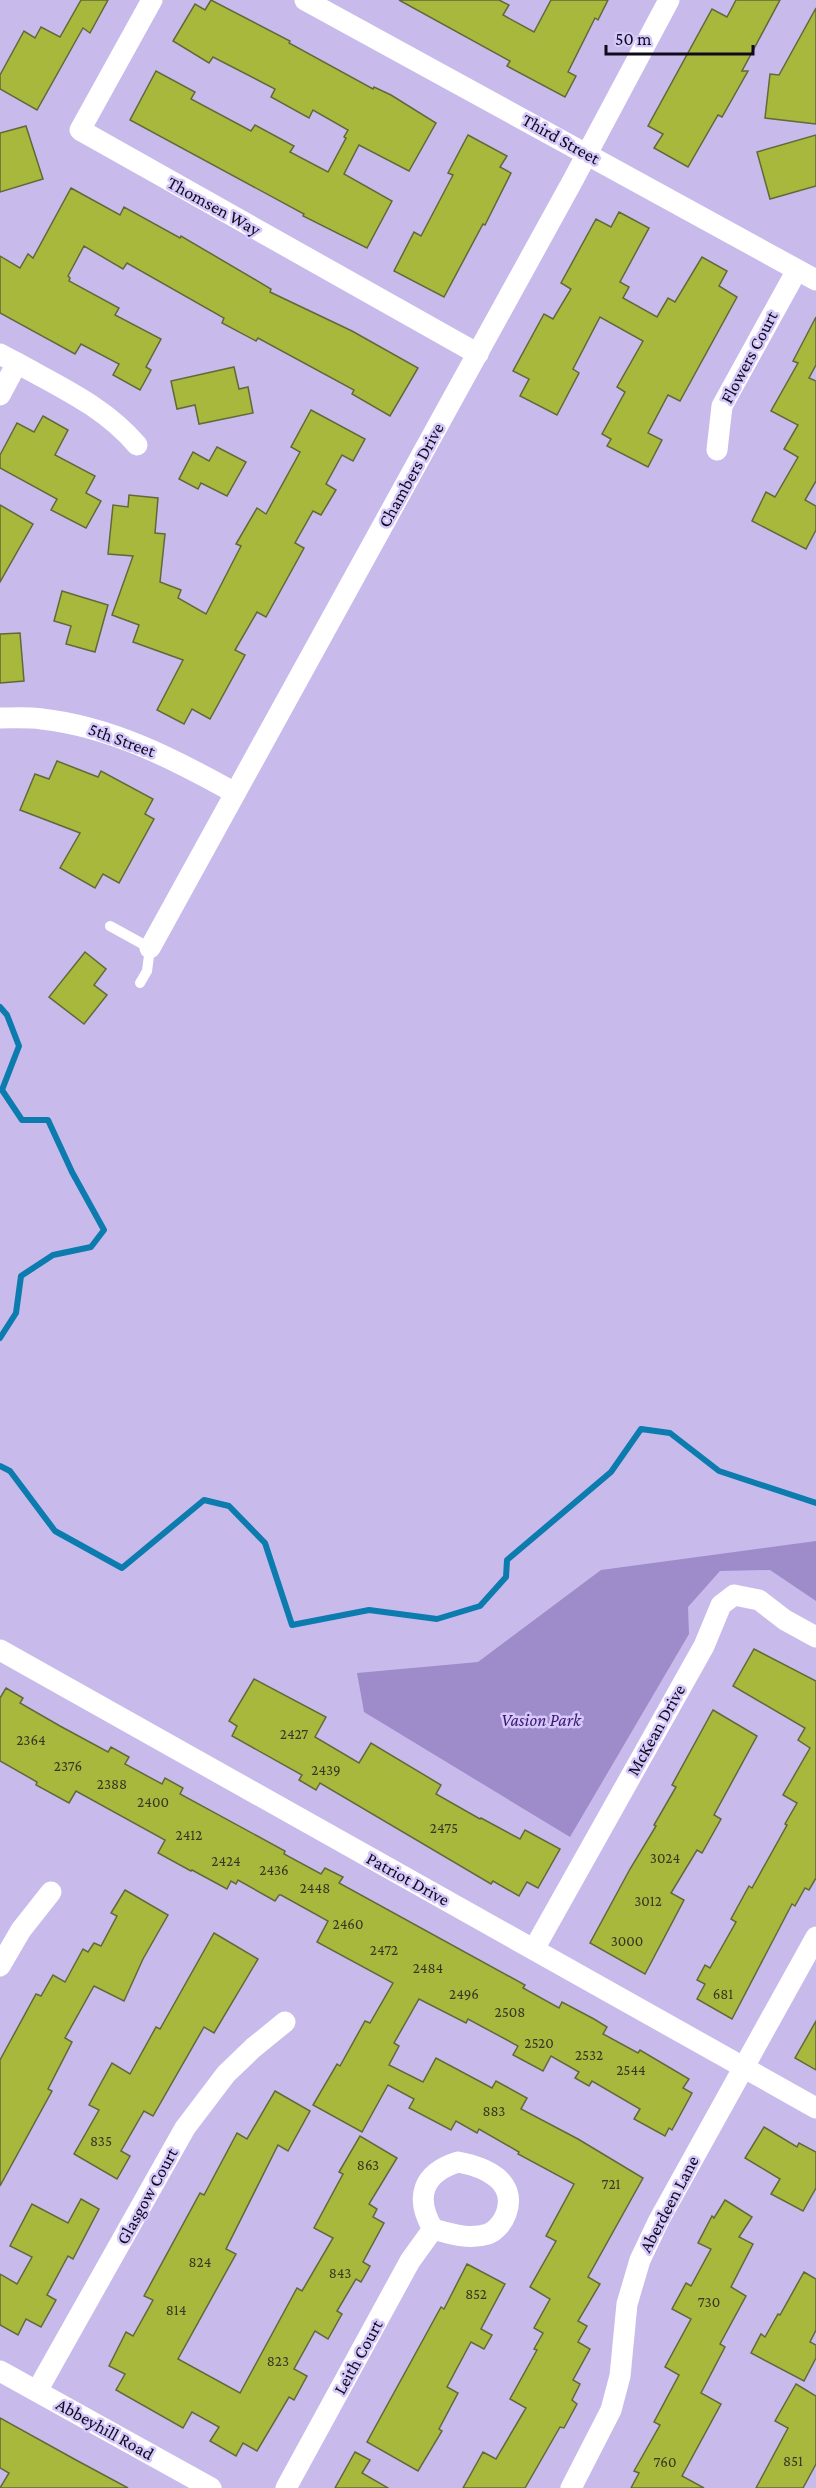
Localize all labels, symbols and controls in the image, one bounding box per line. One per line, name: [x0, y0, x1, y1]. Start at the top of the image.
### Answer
scale bar: [606, 18, 753, 56]
text: 50 m: [615, 29, 652, 49]
street label: Third Street: [519, 110, 604, 169]
street label: Thomsen Way: [164, 172, 265, 240]
street label: Flowers Court: [716, 307, 782, 407]
street label: Chambers Drive: [374, 419, 448, 531]
street label: 5th Street: [86, 719, 159, 762]
street label: McKean Drive: [623, 1681, 689, 1779]
park label: Vasion Park: [501, 1710, 582, 1730]
house number: 2427: [280, 1726, 308, 1742]
house number: 2364: [16, 1732, 46, 1748]
house number: 2376: [54, 1758, 82, 1774]
house number: 2439: [311, 1762, 341, 1778]
house number: 2388: [97, 1776, 127, 1792]
house number: 2400: [137, 1794, 169, 1810]
house number: 2475: [430, 1820, 458, 1836]
house number: 2412: [176, 1827, 202, 1843]
street label: Patriot Drive: [363, 1848, 453, 1910]
house number: 3024: [650, 1850, 680, 1866]
house number: 2424: [211, 1853, 241, 1869]
house number: 2436: [259, 1862, 289, 1878]
house number: 2448: [300, 1880, 330, 1896]
house number: 3012: [634, 1893, 662, 1909]
house number: 2460: [333, 1916, 363, 1932]
house number: 3000: [611, 1933, 643, 1949]
house number: 2472: [370, 1942, 398, 1958]
house number: 2484: [413, 1960, 443, 1976]
house number: 2496: [449, 1986, 479, 2002]
house number: 681: [713, 1986, 733, 2002]
house number: 2508: [495, 2004, 525, 2020]
house number: 2520: [524, 2035, 554, 2051]
house number: 2532: [575, 2047, 603, 2063]
house number: 2544: [616, 2062, 646, 2078]
house number: 883: [483, 2103, 505, 2119]
house number: 835: [90, 2133, 112, 2149]
street label: Glasgow Court: [112, 2143, 182, 2248]
street label: Aberdeen Lane: [635, 2152, 703, 2256]
house number: 863: [357, 2157, 379, 2173]
house number: 721: [601, 2176, 621, 2192]
house number: 824: [189, 2254, 211, 2270]
house number: 843: [329, 2265, 351, 2281]
house number: 852: [465, 2286, 487, 2302]
house number: 730: [698, 2294, 720, 2310]
house number: 814: [166, 2302, 186, 2318]
street label: Leith Court: [329, 2315, 387, 2398]
house number: 823: [267, 2353, 289, 2369]
street label: Abbeyhill Road: [53, 2394, 158, 2464]
house number: 851: [783, 2453, 803, 2469]
house number: 760: [654, 2454, 676, 2470]

